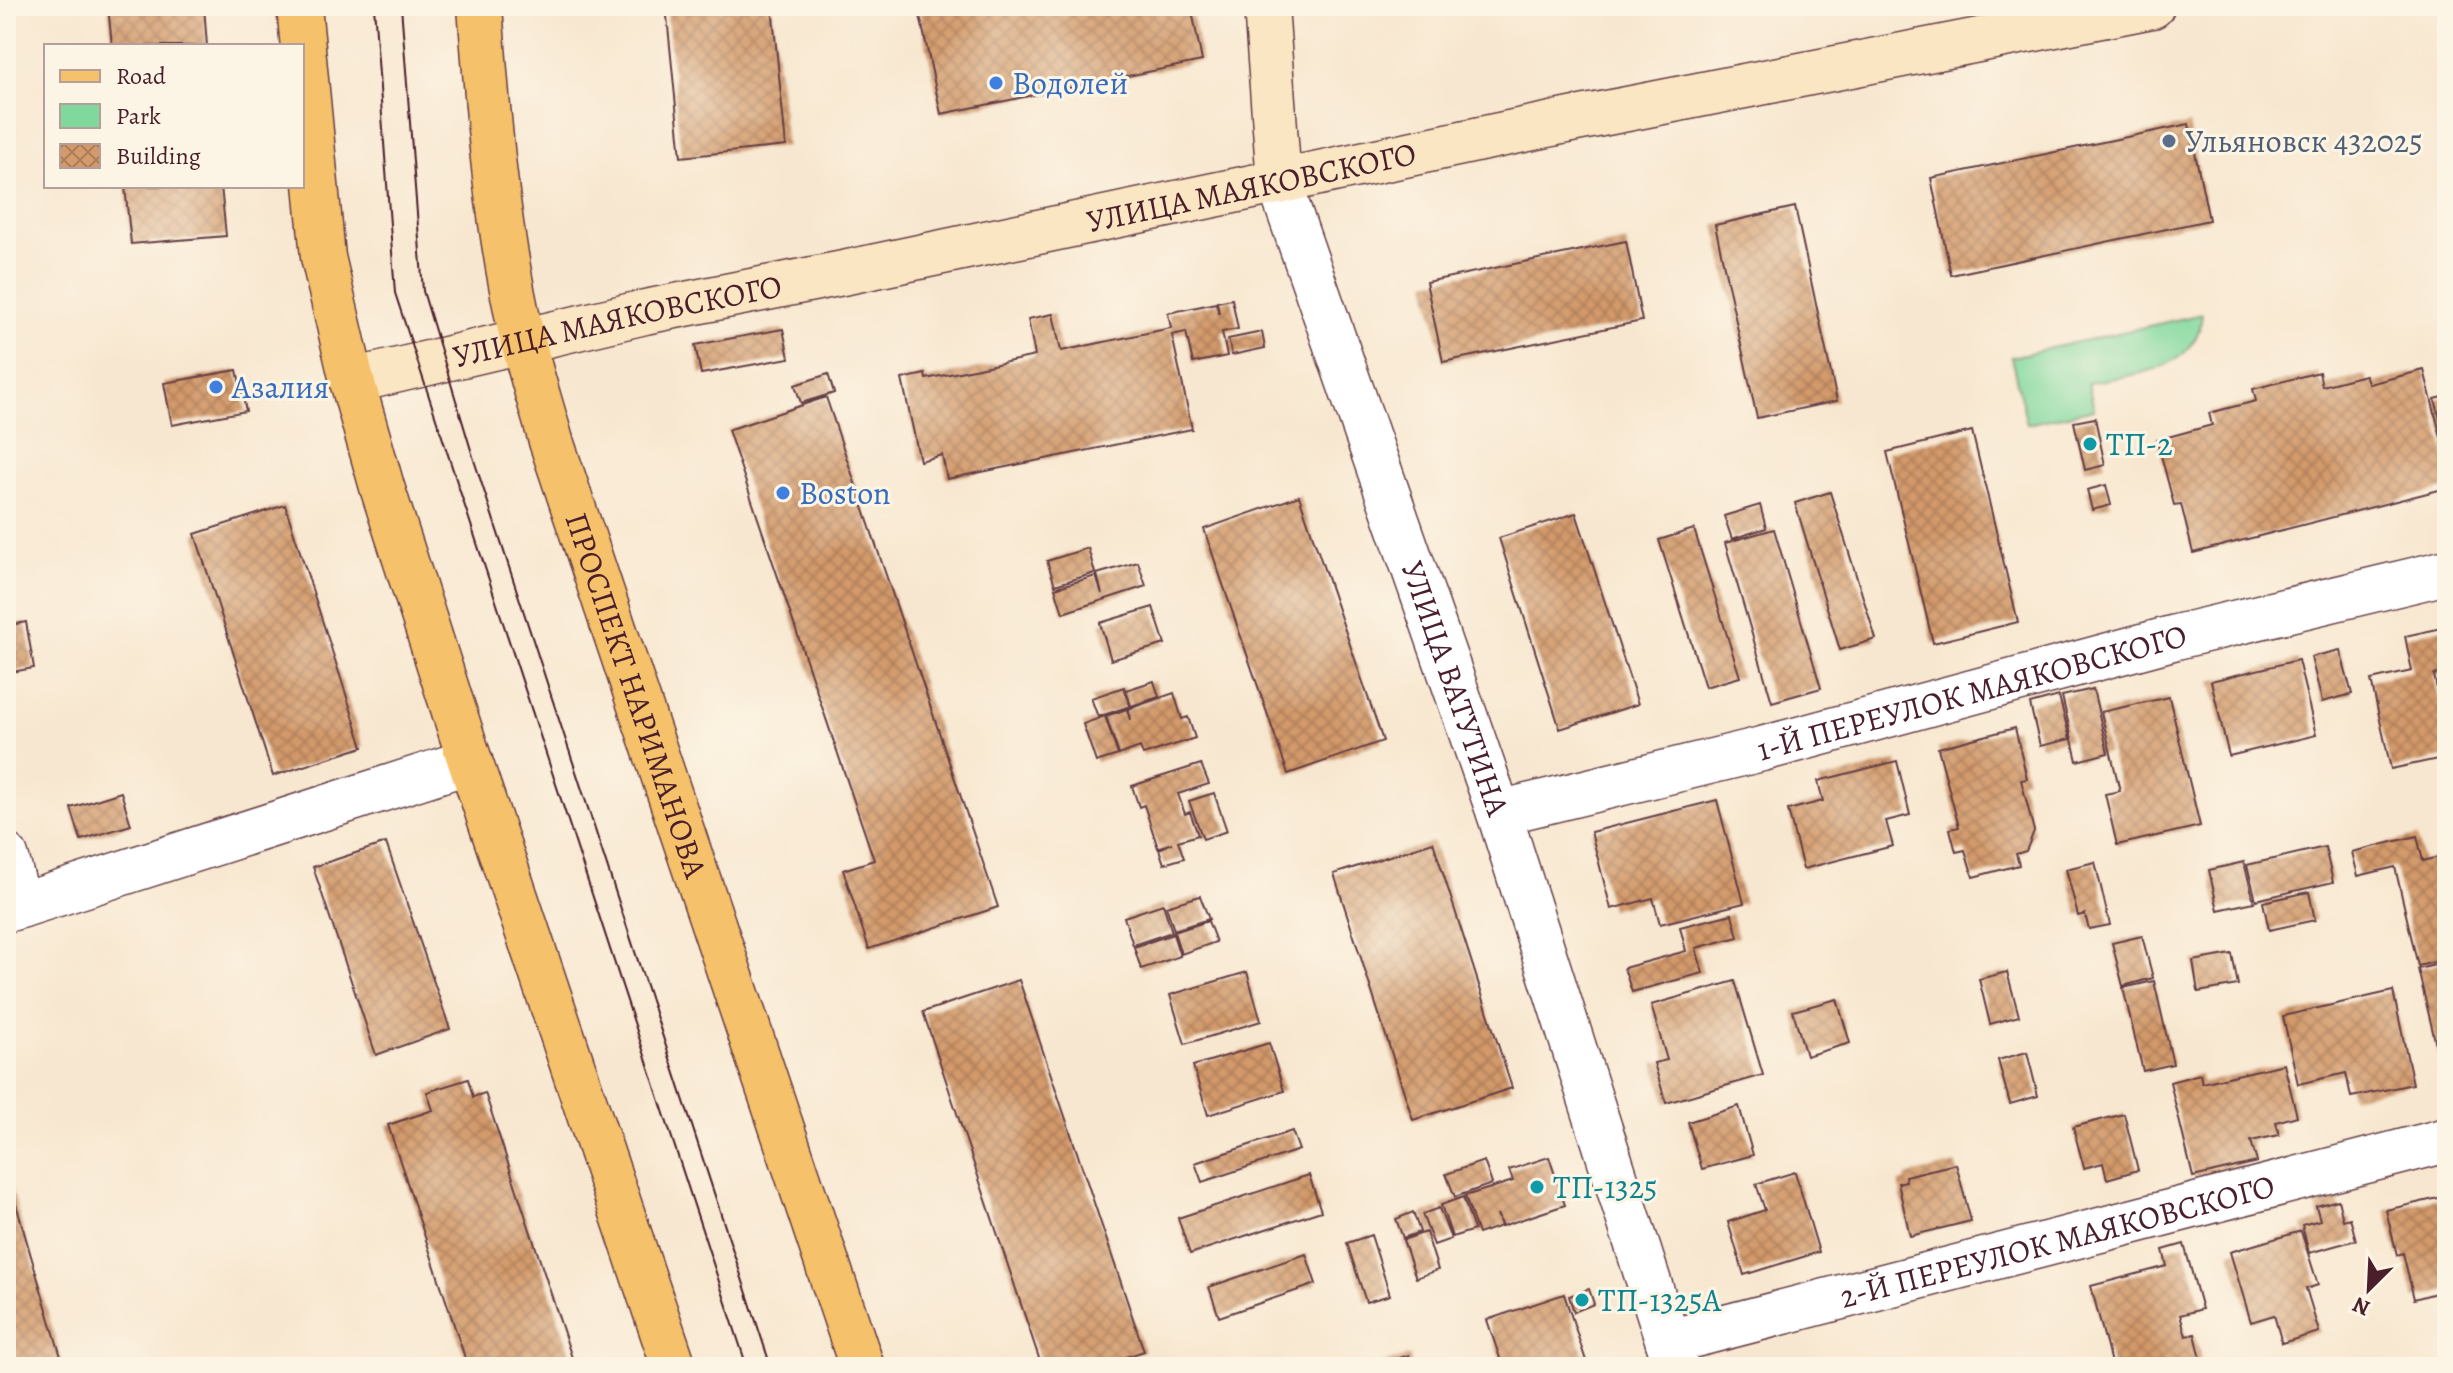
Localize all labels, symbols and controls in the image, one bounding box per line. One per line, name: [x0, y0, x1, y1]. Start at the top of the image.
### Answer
legend: [44, 44, 304, 188]
text: Road: [116, 60, 166, 92]
place label: Водолей: [1012, 61, 1128, 105]
marker: Водолей: [987, 74, 1005, 92]
text: Park: [116, 100, 161, 132]
place label: Ульяновск 432025: [2185, 119, 2423, 163]
street label: УЛИЦА МАЯКОВСКОГО: [1083, 131, 1420, 243]
marker: Ульяновск 432025: [2160, 132, 2178, 150]
text: Building: [116, 140, 201, 172]
street label: УЛИЦА МАЯКОВСКОГО: [448, 264, 785, 379]
place label: Азалия: [231, 365, 329, 409]
marker: Азалия: [207, 378, 225, 396]
place label: ТП-2: [2106, 422, 2173, 466]
marker: ТП-2: [2081, 435, 2099, 453]
place label: Boston: [799, 471, 891, 515]
marker: Boston: [774, 484, 792, 502]
street label: ПРОСПЕКТ НАРИМАНОВА: [555, 507, 719, 885]
street label: УЛИЦА ВАТУТИНА: [1391, 555, 1521, 823]
street label: 1-Й ПЕРЕУЛОК МАЯКОВСКОГО: [1752, 613, 2192, 771]
street label: 2-Й ПЕРЕУЛОК МАЯКОВСКОГО: [1835, 1164, 2279, 1319]
place label: ТП-1325: [1553, 1165, 1658, 1209]
marker: ТП-1325: [1528, 1178, 1546, 1196]
north arrow: [2329, 1249, 2409, 1329]
place label: ТП-1325А: [1598, 1278, 1723, 1322]
text: N: [2348, 1289, 2375, 1323]
marker: ТП-1325А: [1573, 1291, 1591, 1309]

